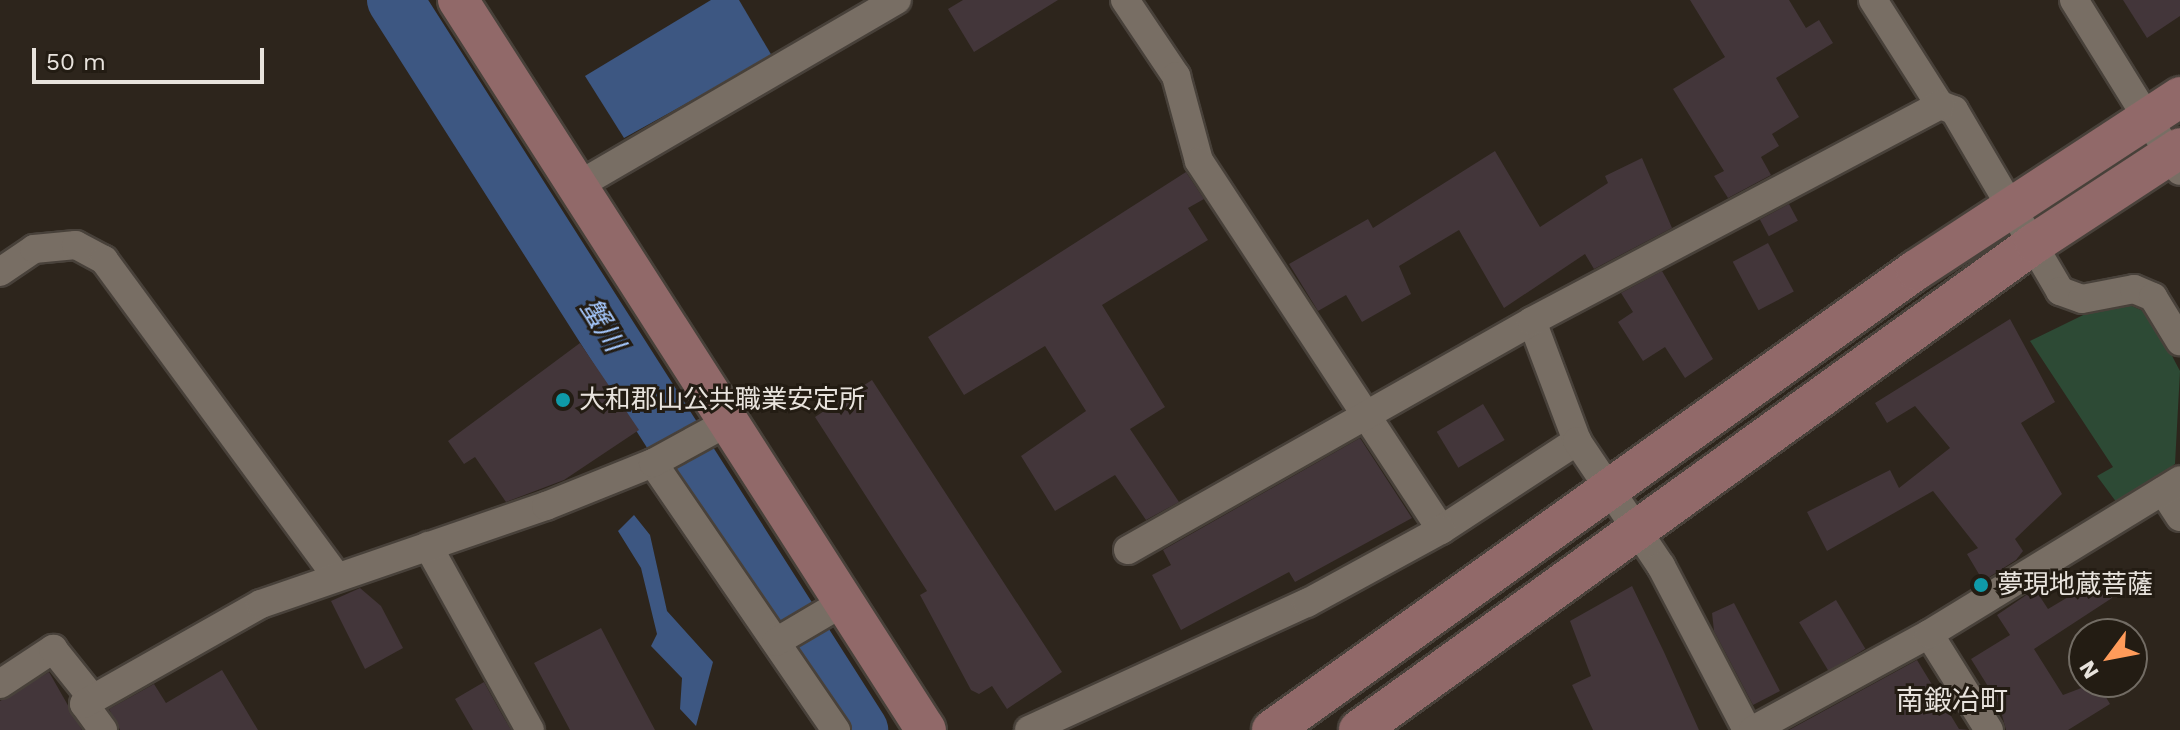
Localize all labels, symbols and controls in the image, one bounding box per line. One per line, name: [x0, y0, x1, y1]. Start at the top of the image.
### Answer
scale bar: [36, 32, 268, 82]
text: 50 m: [46, 48, 106, 76]
water label: 蟹川: [573, 292, 631, 358]
place label: 大和郡山公共職業安定所: [579, 384, 865, 416]
marker: 大和郡山公共職業安定所: [554, 391, 572, 409]
place label: 夢現地蔵菩薩: [1997, 569, 2153, 601]
marker: 夢現地蔵菩薩: [1972, 576, 1990, 594]
north arrow: [2068, 618, 2148, 698]
text: N: [2074, 656, 2104, 683]
district label: 南鍛冶町: [1896, 684, 2008, 718]

